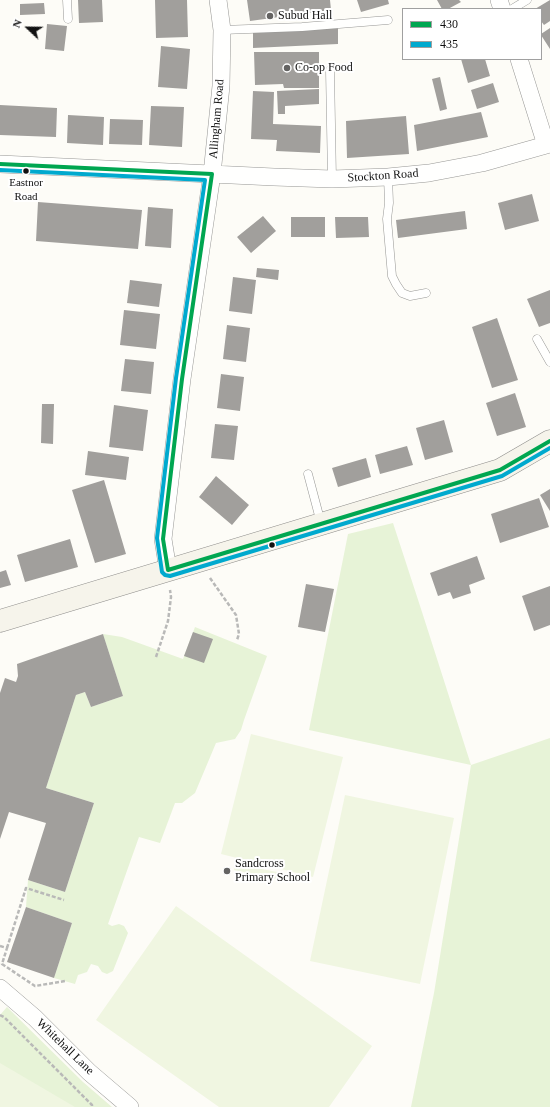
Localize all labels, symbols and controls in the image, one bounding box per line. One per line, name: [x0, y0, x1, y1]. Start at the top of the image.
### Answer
north arrow: [8, 8, 48, 48]
legend: [402, 8, 542, 60]
place label: Subud Hall: [278, 9, 332, 23]
marker: Subud Hall: [265, 11, 275, 21]
text: 430: [440, 17, 458, 31]
text: N: [10, 18, 24, 29]
text: 435: [440, 37, 458, 51]
place label: Co-op Food: [295, 61, 353, 75]
marker: Co-op Food: [282, 63, 292, 73]
street label: Allingham Road: [206, 79, 228, 159]
marker: Eastnor Road: [21, 166, 31, 176]
street label: Stockton Road: [347, 166, 419, 186]
place label: Eastnor Road: [9, 176, 43, 202]
unlabelled marker: [267, 540, 277, 550]
place label: Sandcross Primary School: [235, 857, 310, 885]
marker: Sandcross Primary School: [222, 866, 232, 876]
street label: Whitehall Lane: [33, 1016, 97, 1078]

